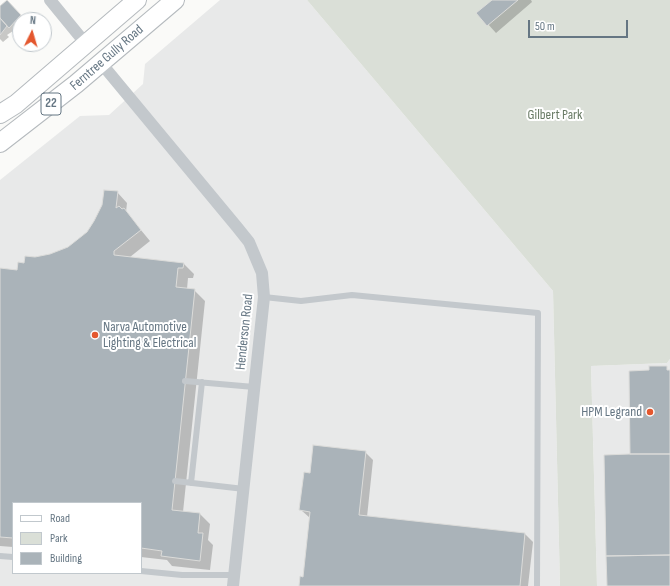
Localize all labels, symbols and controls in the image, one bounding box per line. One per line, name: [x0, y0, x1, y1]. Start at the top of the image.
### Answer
north arrow: [12, 12, 52, 52]
scale bar: [530, 12, 630, 38]
text: N: [30, 14, 36, 27]
text: 50 m: [535, 19, 555, 34]
street label: Ferntree Gully Road: [67, 22, 147, 94]
road number: 22: [41, 93, 61, 115]
park label: Gilbert Park: [528, 107, 582, 123]
street label: Henderson Road: [233, 293, 257, 371]
place label: Narva Automotive Lighting & Electrical: [103, 319, 196, 352]
marker: Narva Automotive Lighting & Electrical: [90, 330, 100, 340]
place label: HPM Legrand: [581, 404, 642, 420]
marker: HPM Legrand: [645, 407, 655, 417]
legend: [12, 502, 142, 574]
text: Road: [50, 511, 70, 526]
text: Park: [50, 531, 68, 546]
text: Building: [50, 551, 82, 566]

